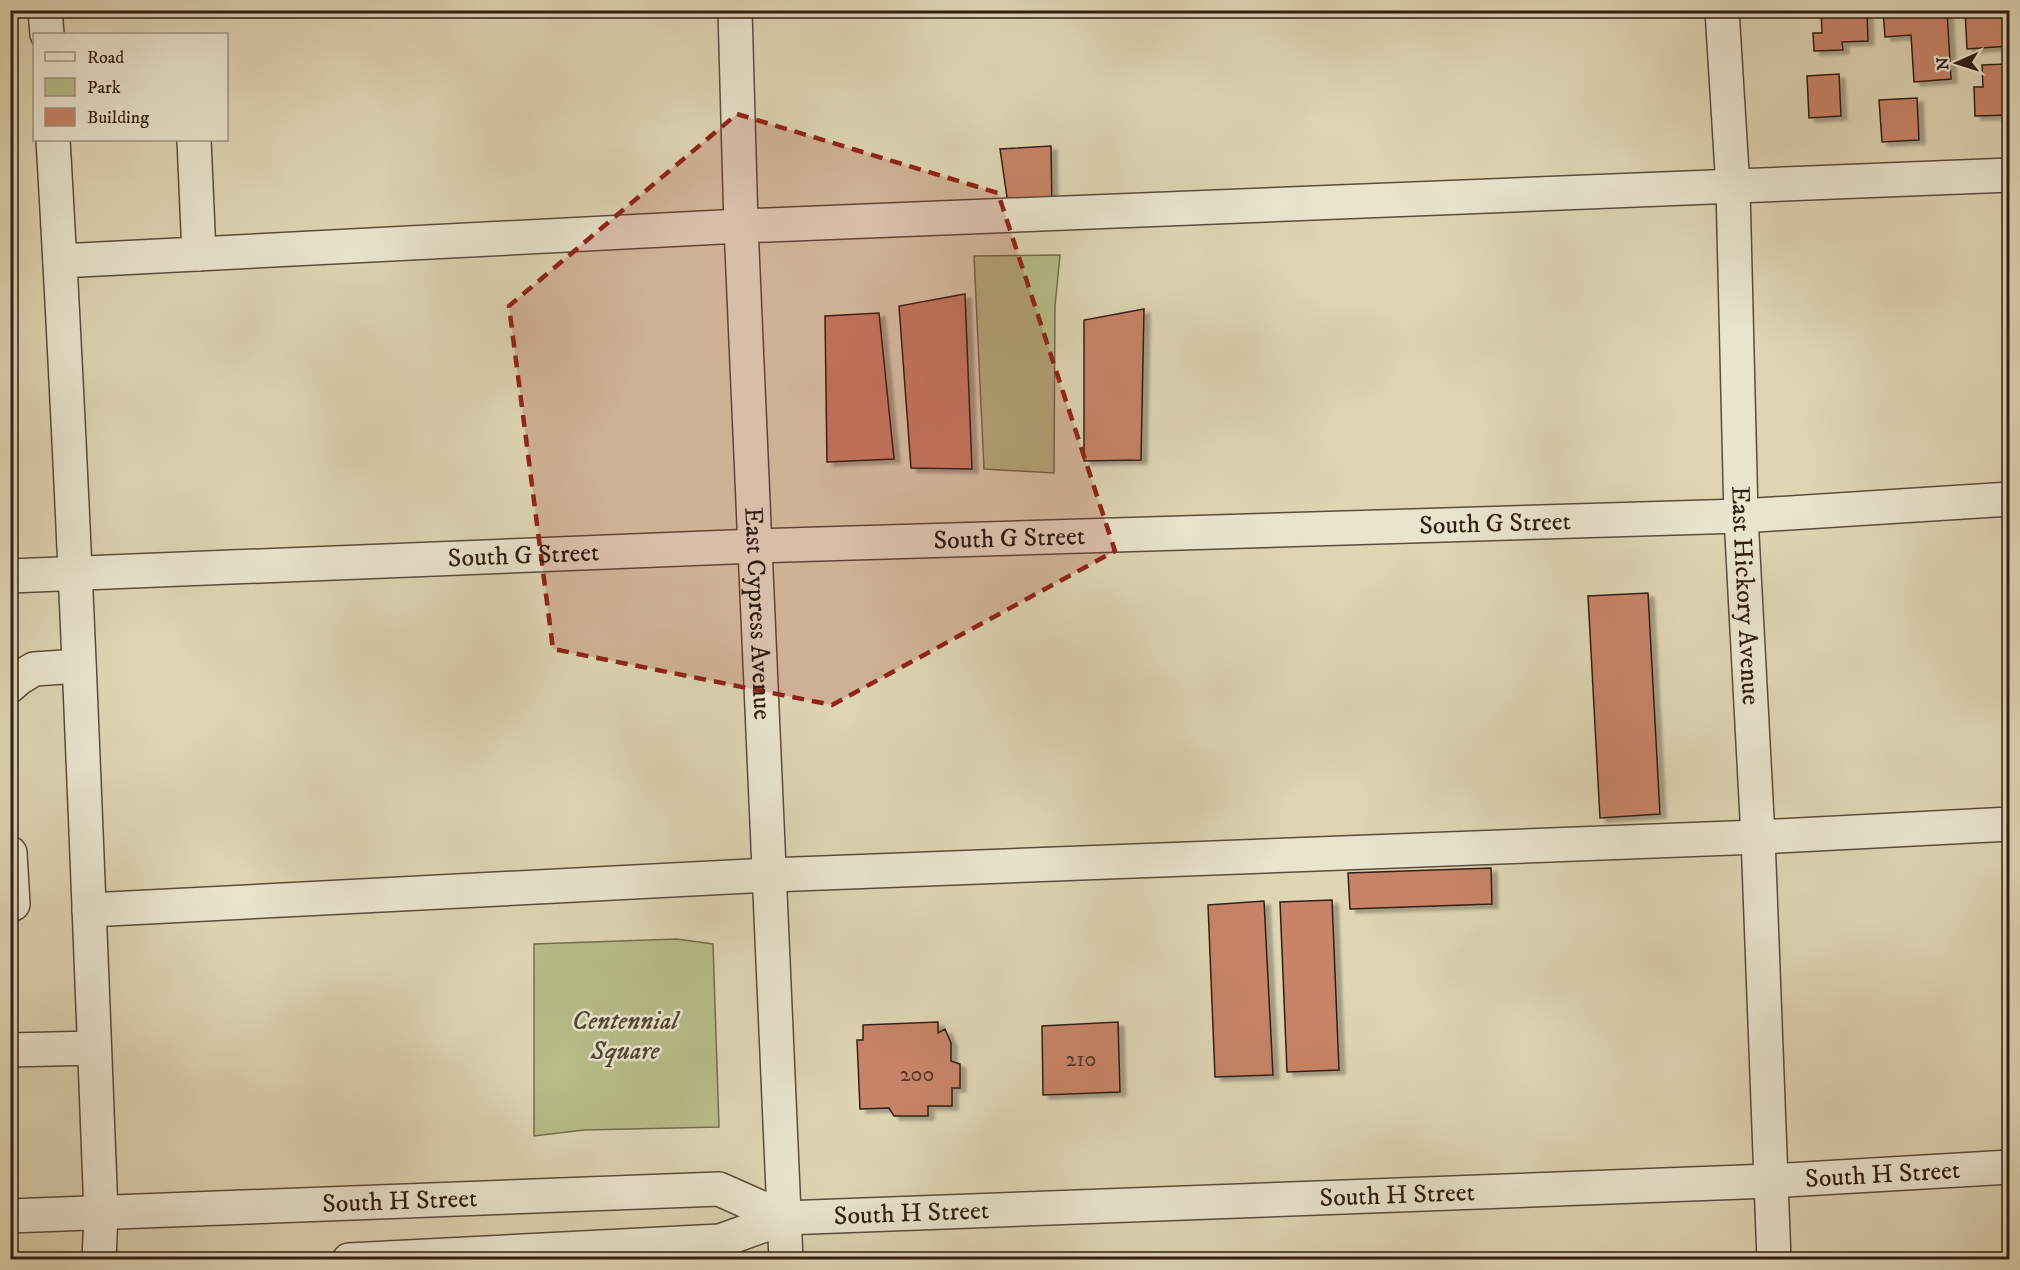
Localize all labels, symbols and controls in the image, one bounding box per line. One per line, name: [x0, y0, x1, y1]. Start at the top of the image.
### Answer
legend: [33, 33, 228, 141]
north arrow: [1927, 33, 1987, 93]
text: Road: [87, 47, 124, 69]
text: N: [1933, 57, 1953, 71]
text: Park: [87, 77, 121, 99]
text: Building: [87, 107, 149, 129]
street label: East Hickory Avenue: [1724, 485, 1767, 706]
street label: South G Street: [1419, 505, 1571, 542]
street label: East Cypress Avenue: [737, 506, 779, 721]
street label: South G Street: [933, 519, 1086, 557]
street label: South G Street: [447, 536, 600, 575]
park label: Centennial Square: [572, 1005, 681, 1068]
house number: 210: [1066, 1046, 1096, 1073]
house number: 200: [900, 1061, 934, 1088]
street label: South H Street: [1804, 1153, 1961, 1195]
street label: South H Street: [1319, 1176, 1475, 1214]
street label: South H Street: [321, 1182, 478, 1221]
street label: South H Street: [833, 1194, 990, 1233]

